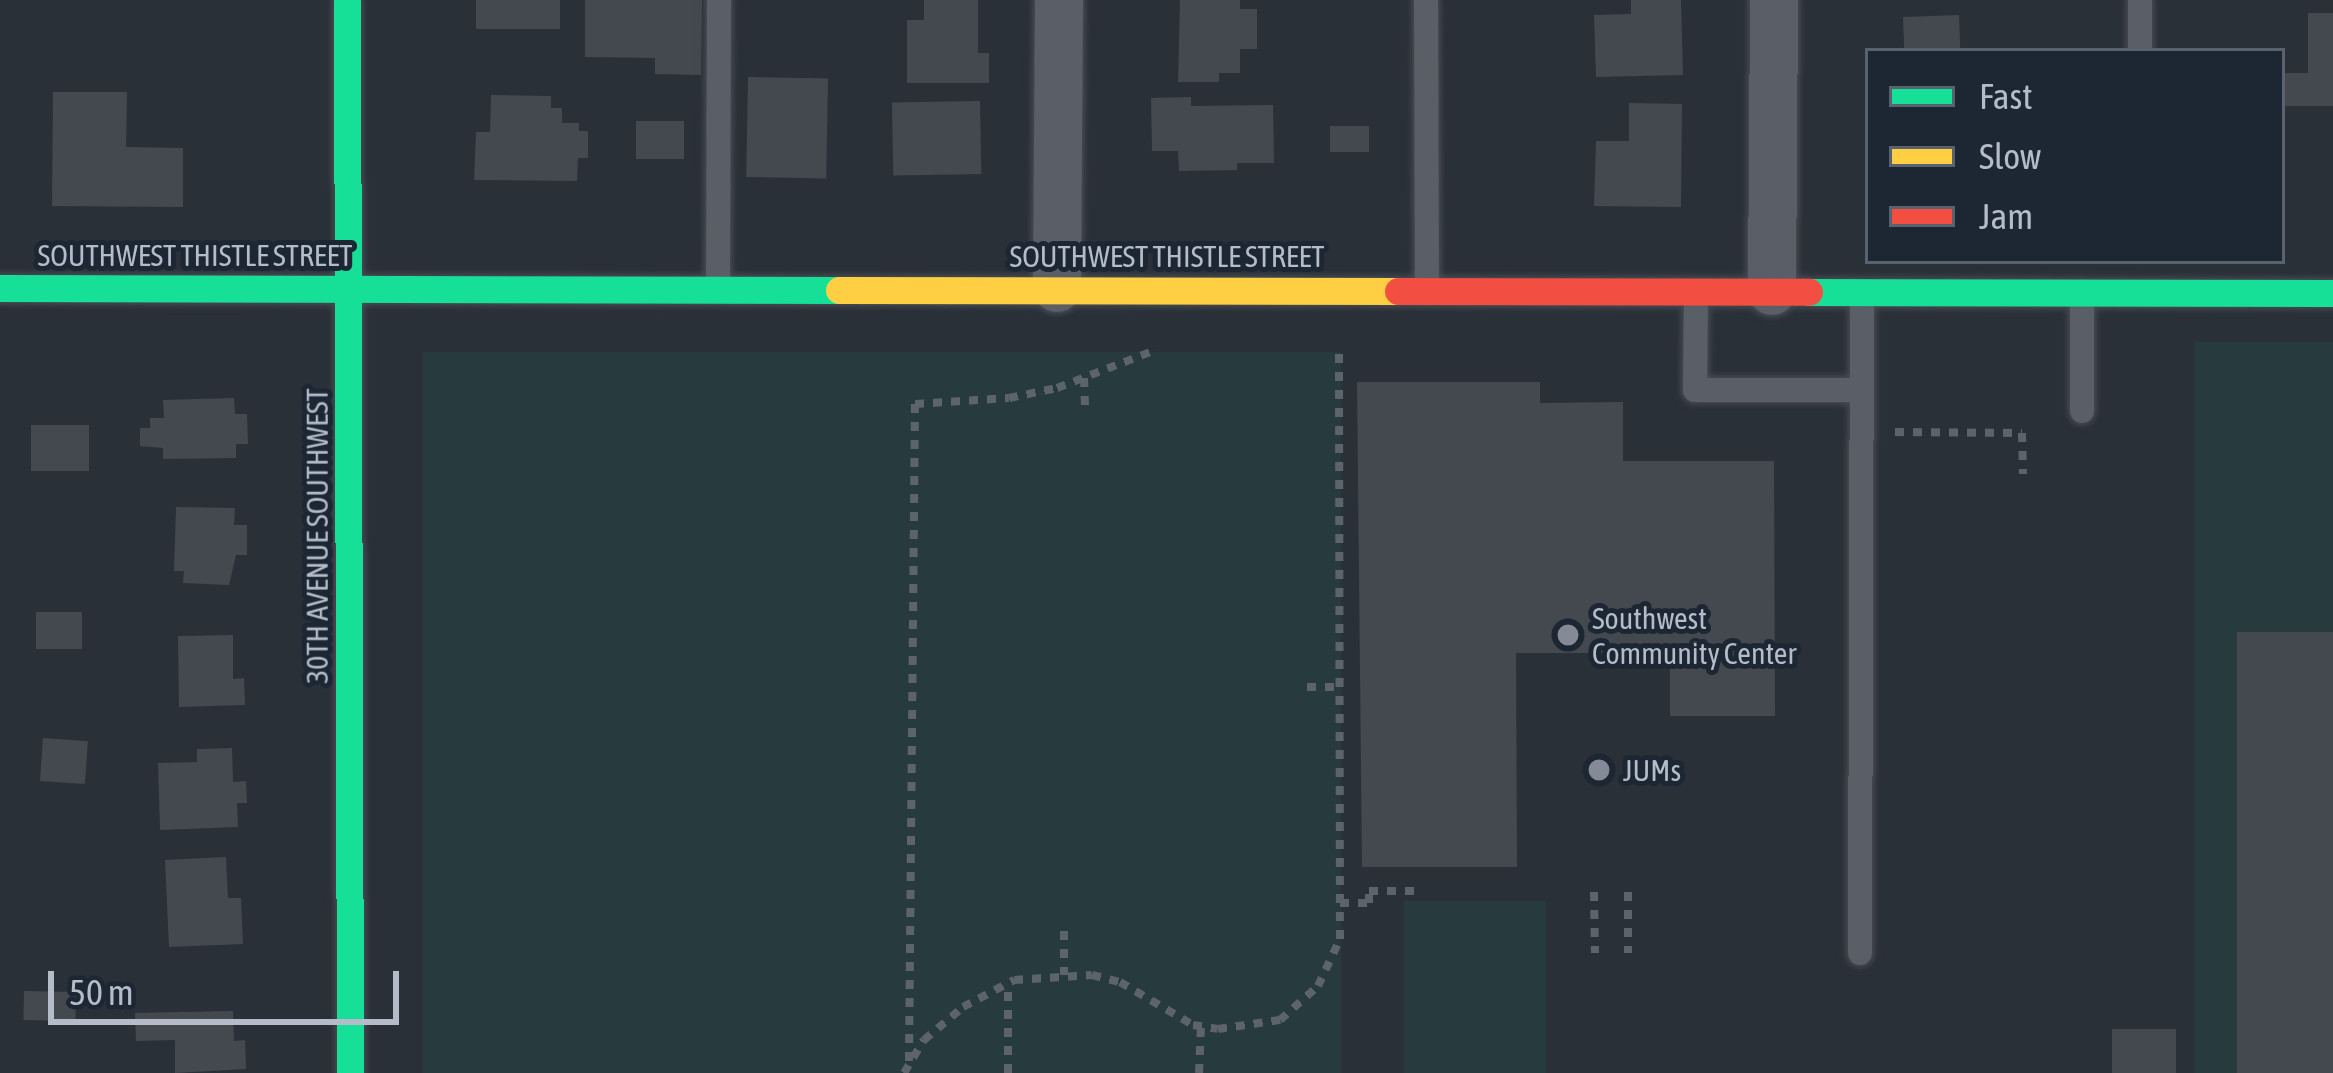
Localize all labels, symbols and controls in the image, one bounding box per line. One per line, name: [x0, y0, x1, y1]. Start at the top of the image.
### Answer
legend: [1865, 48, 2285, 264]
text: Fast: [1979, 75, 2033, 117]
text: Slow: [1979, 135, 2041, 177]
text: Jam: [1979, 195, 2033, 237]
street label: SOUTHWEST THISTLE STREET: [38, 237, 352, 273]
street label: SOUTHWEST THISTLE STREET: [1010, 238, 1324, 274]
street label: 30TH AVENUE SOUTHWEST: [299, 388, 335, 684]
place label: Southwest Community Center: [1592, 600, 1796, 670]
marker: Southwest Community Center: [1555, 622, 1581, 648]
place label: JUMs: [1623, 752, 1681, 788]
marker: JUMs: [1586, 757, 1612, 783]
scale bar: [54, 947, 405, 1021]
text: 50 m: [69, 971, 134, 1013]

